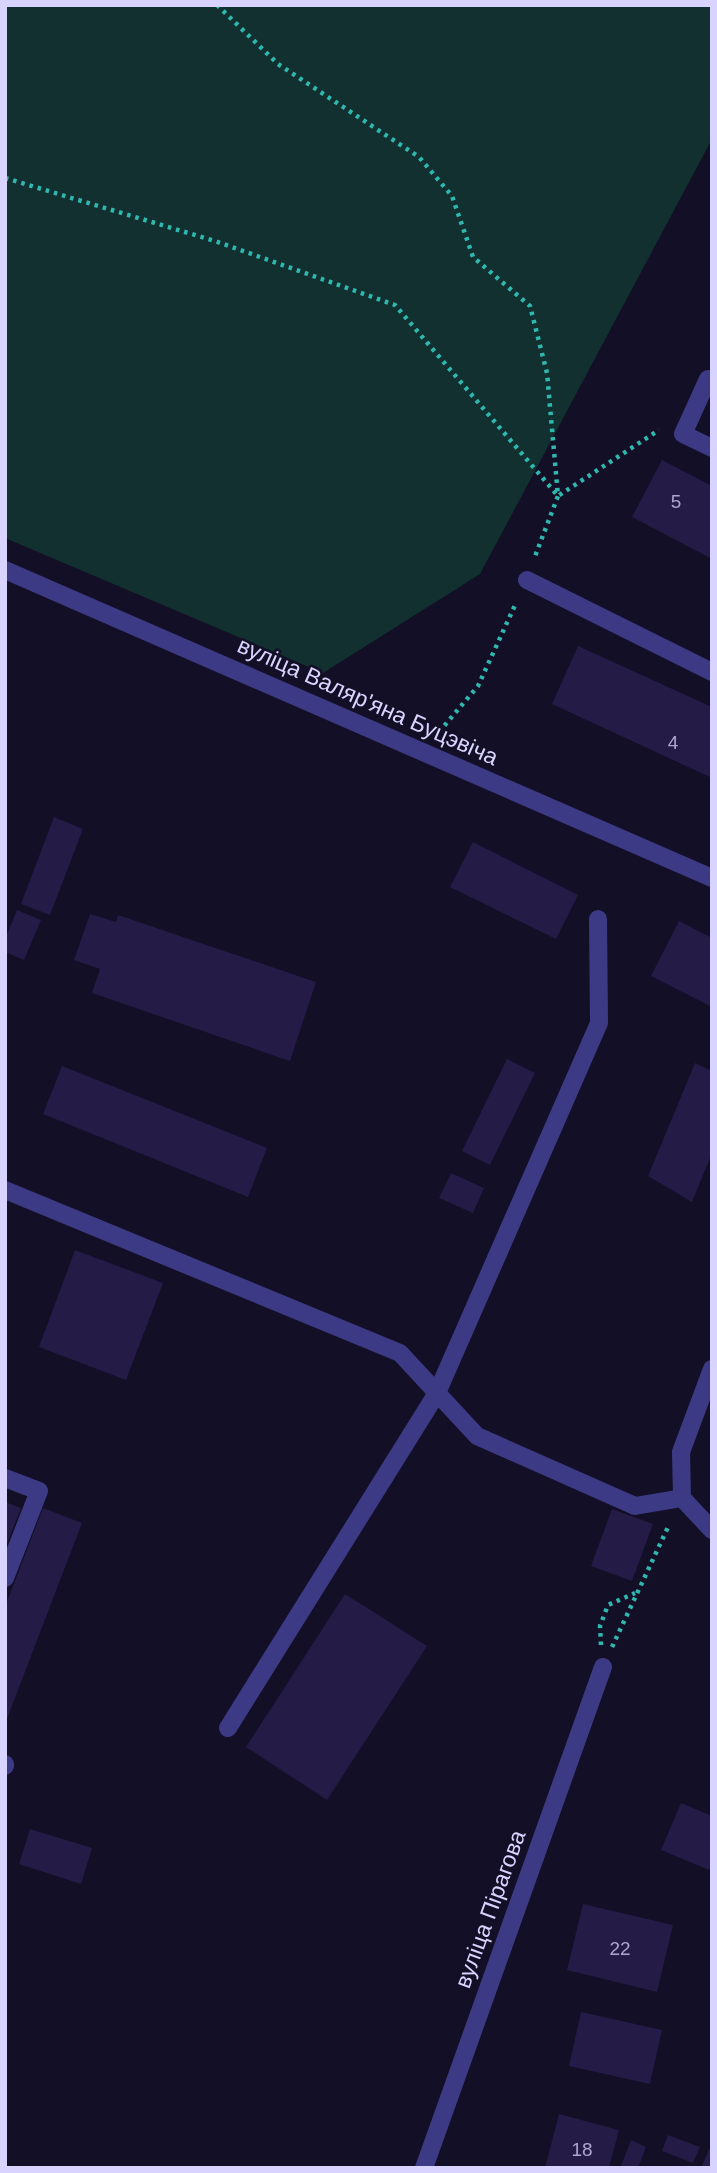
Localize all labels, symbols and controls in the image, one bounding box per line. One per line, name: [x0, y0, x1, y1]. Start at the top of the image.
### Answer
house number: 5: [671, 491, 681, 512]
street label: вуліца Валяр'яна Буцэвіча: [234, 632, 502, 770]
house number: 4: [668, 732, 679, 753]
street label: вуліца Пірагова: [449, 1826, 531, 1992]
house number: 22: [609, 1938, 631, 1959]
house number: 18: [571, 2139, 593, 2160]

